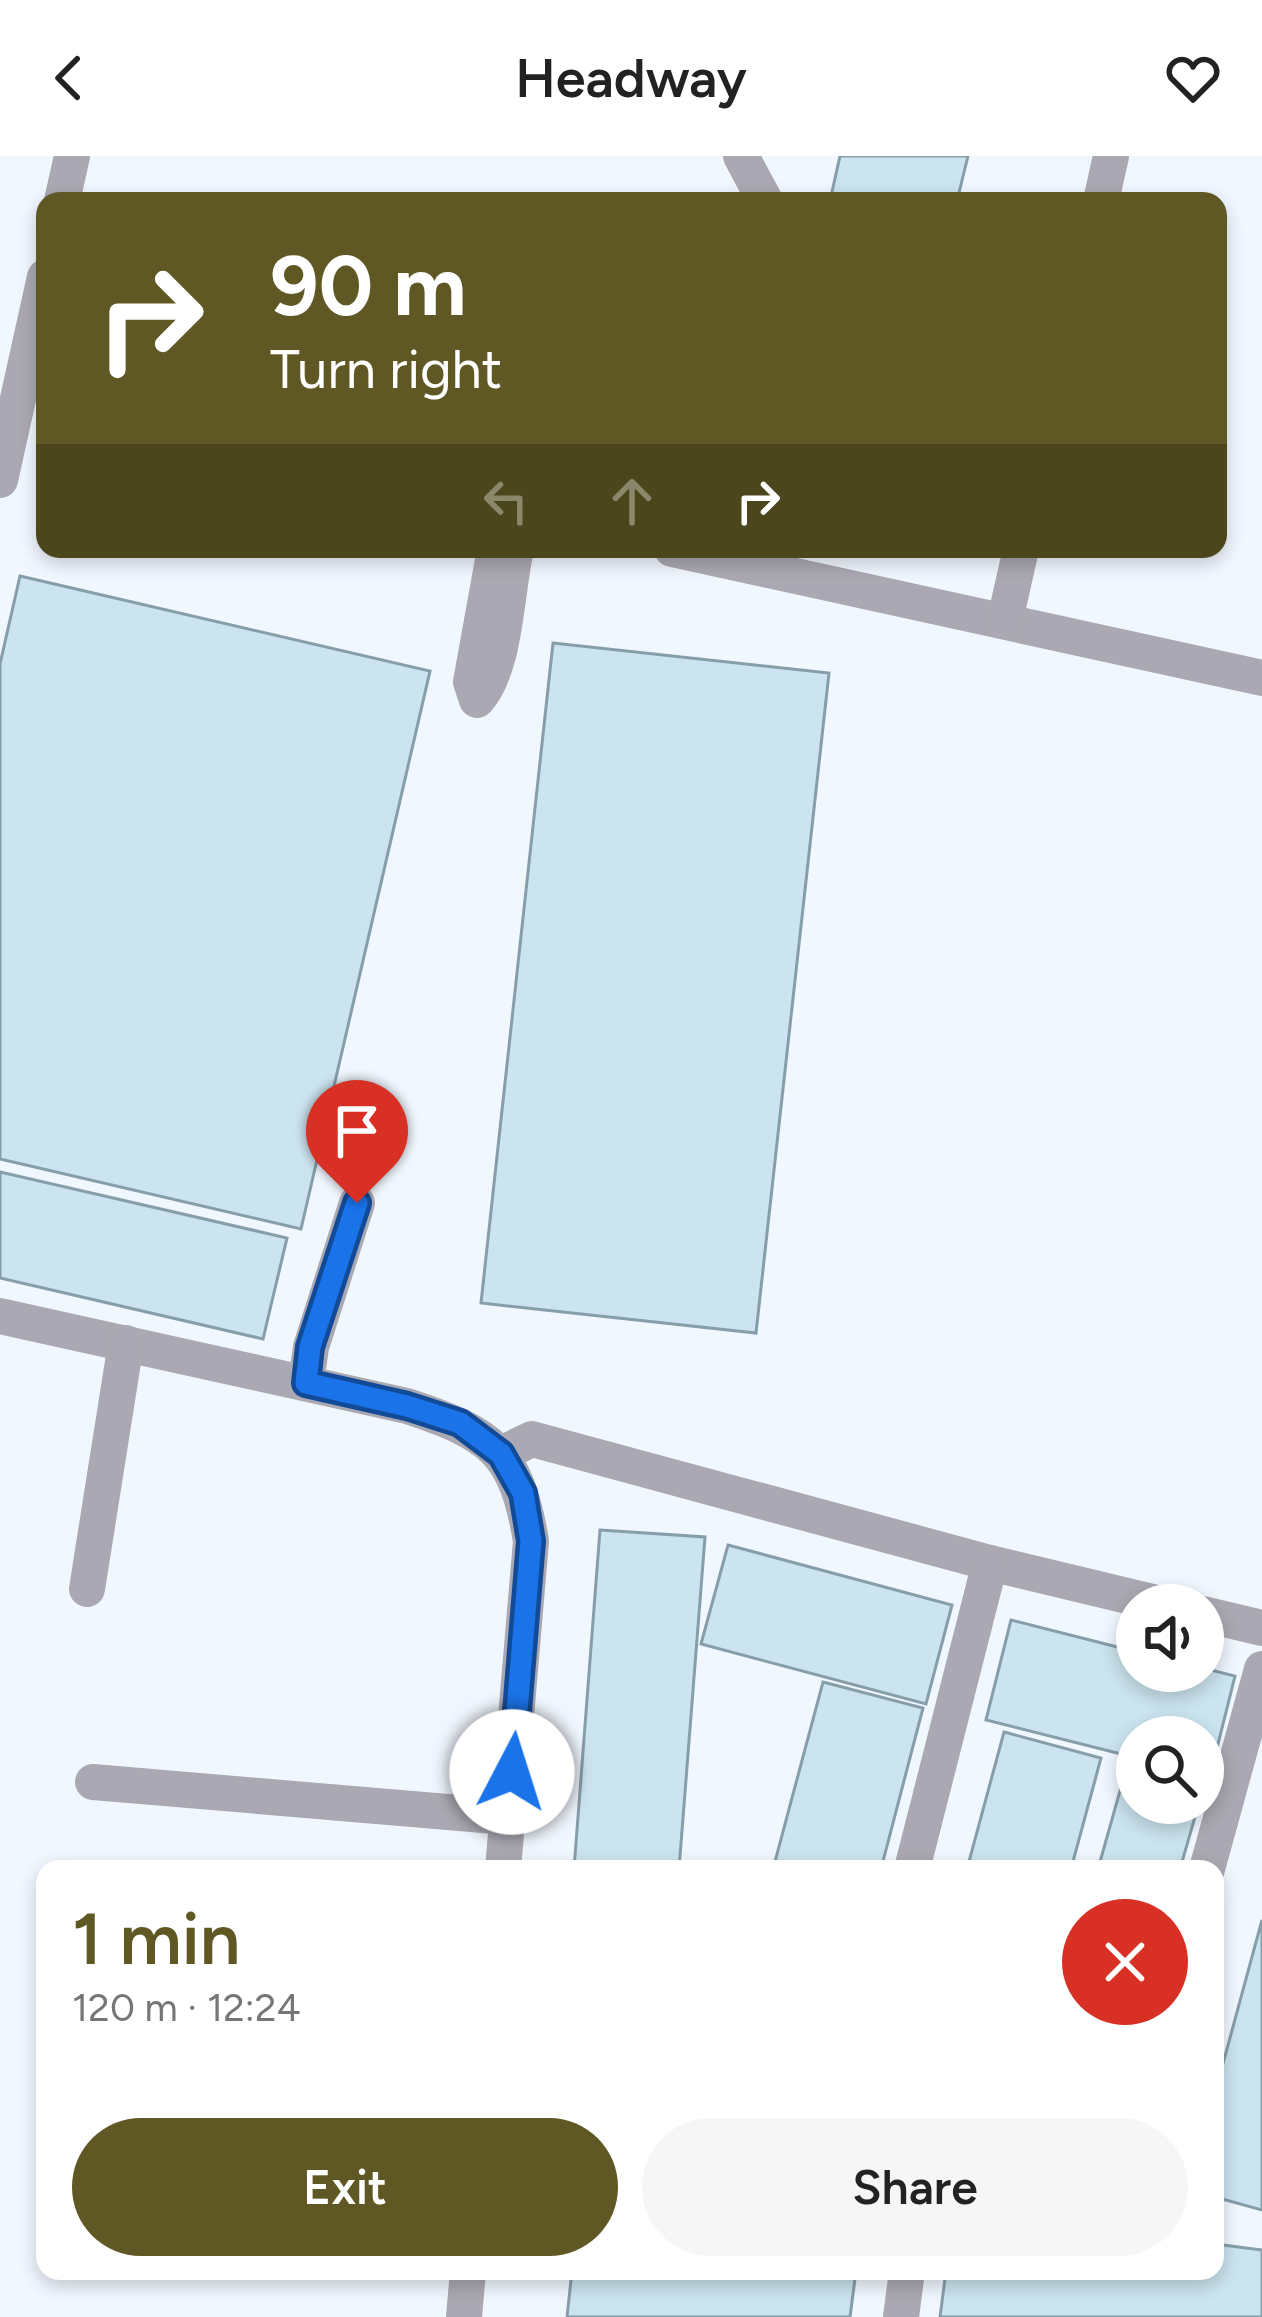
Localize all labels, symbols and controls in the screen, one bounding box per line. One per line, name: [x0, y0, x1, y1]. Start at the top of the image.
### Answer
icon: back: [36, 45, 102, 111]
icon: heart: [1160, 45, 1226, 111]
text: Headway: [515, 46, 747, 111]
text: 90 m: [270, 235, 466, 336]
icon: right: [72, 240, 228, 396]
text: Turn right: [270, 337, 502, 402]
icon: left: [473, 468, 539, 534]
icon: ahead: [599, 468, 665, 534]
icon: right: [725, 468, 791, 534]
pin: [306, 1080, 408, 1203]
icon: arrive: [324, 1098, 390, 1164]
map controls: [1116, 1584, 1224, 1824]
button: sound: [1116, 1584, 1224, 1692]
position arrow: [449, 1709, 575, 1835]
button: search: [1116, 1716, 1224, 1824]
text: 1 min: [72, 1896, 240, 1982]
button: close: [1062, 1899, 1188, 2025]
text: 120 m · 12:24: [72, 1984, 301, 2031]
button: Exit: [72, 2118, 618, 2256]
button: Share: [642, 2118, 1188, 2256]

